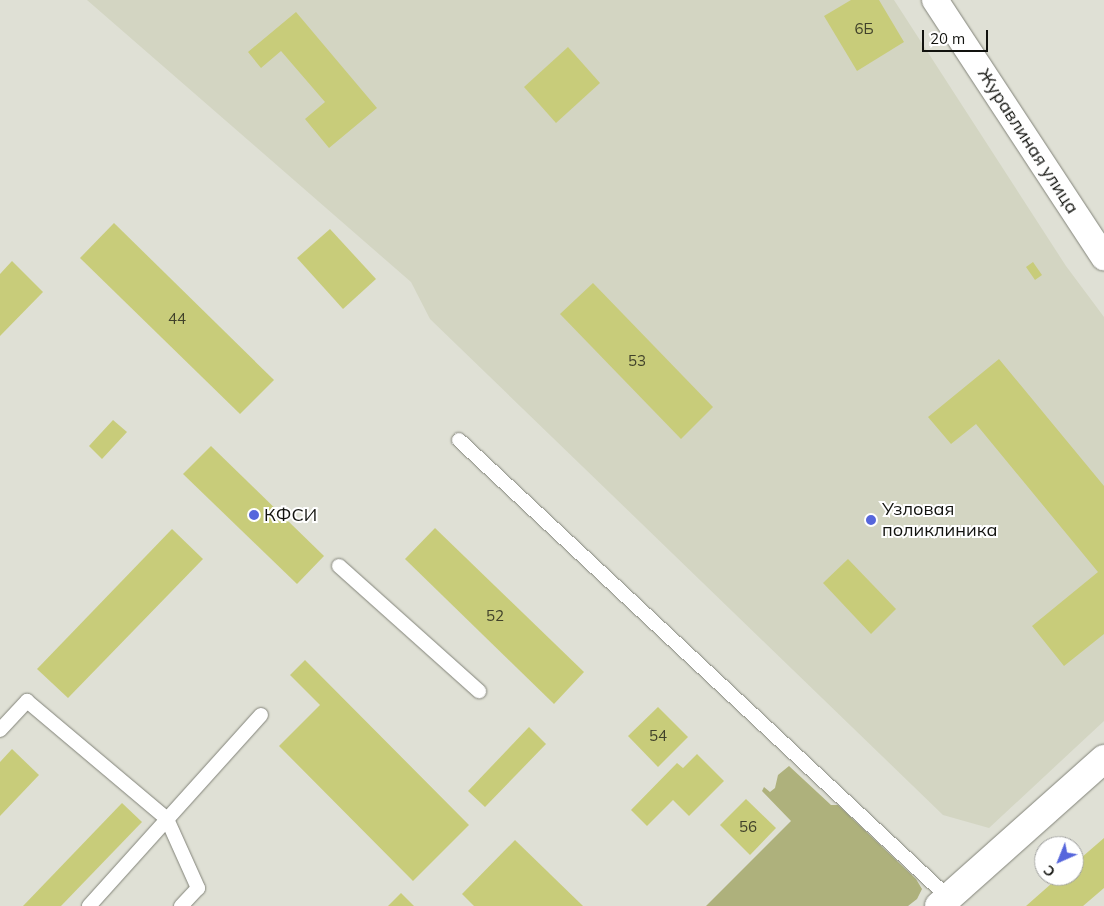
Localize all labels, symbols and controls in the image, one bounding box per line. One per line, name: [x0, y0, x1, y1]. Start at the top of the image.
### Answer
house number: 6Б: [854, 20, 874, 38]
scale bar: [924, 20, 990, 52]
text: 20 m: [930, 29, 965, 48]
street label: Журавлиная улица: [973, 64, 1083, 218]
house number: 44: [168, 310, 186, 328]
house number: 53: [628, 352, 646, 370]
place label: Узловая поликлиника: [882, 499, 997, 542]
place label: КФСИ: [264, 504, 317, 526]
marker: КФСИ: [248, 509, 260, 521]
marker: Узловая поликлиника: [864, 513, 878, 527]
house number: 52: [486, 607, 504, 625]
house number: 54: [649, 727, 667, 745]
house number: 56: [739, 818, 757, 836]
north arrow: [1034, 836, 1084, 886]
text: С: [1040, 861, 1059, 881]

